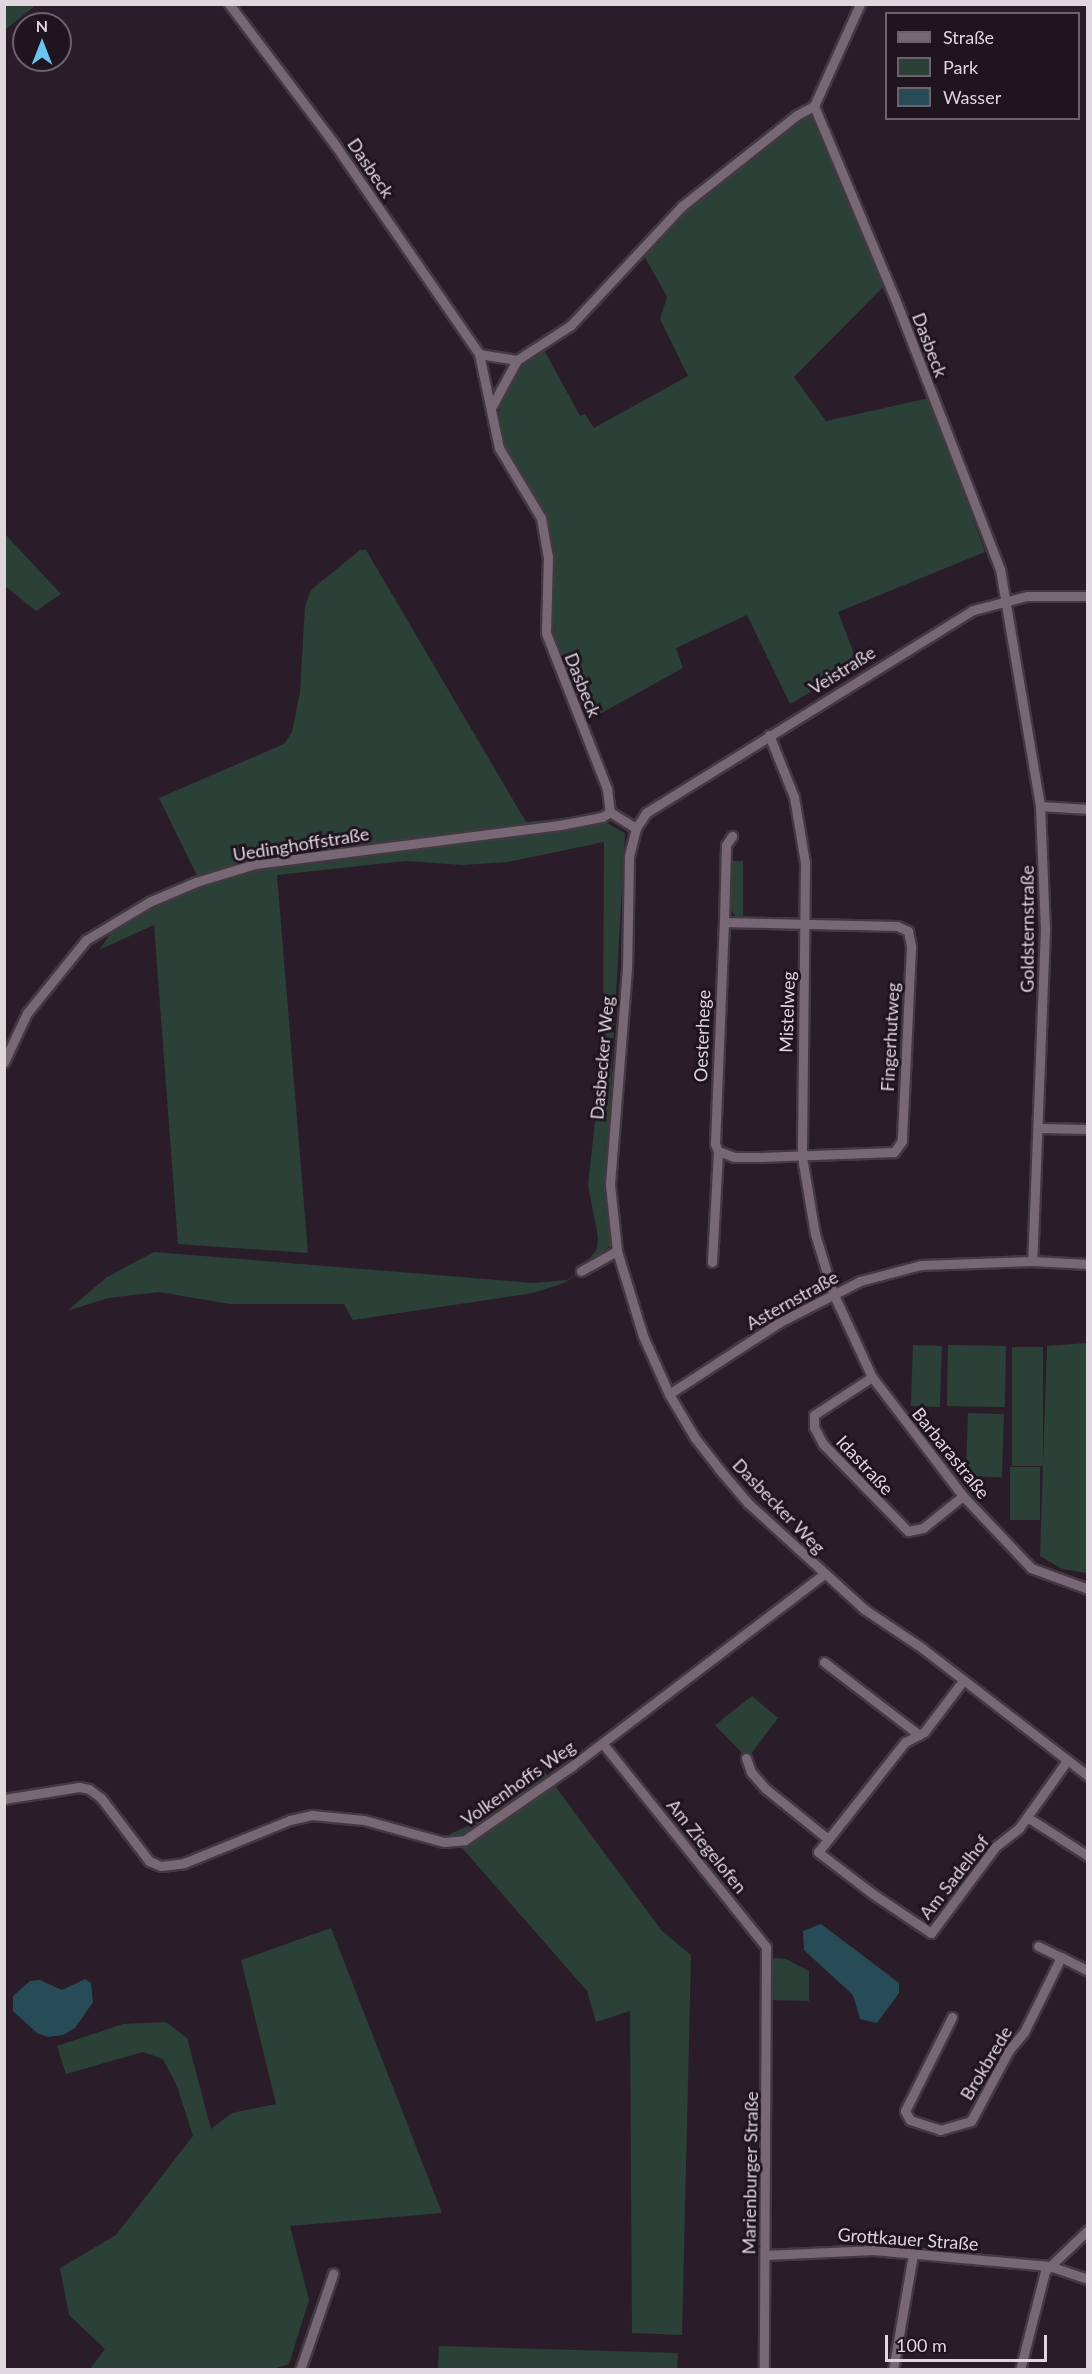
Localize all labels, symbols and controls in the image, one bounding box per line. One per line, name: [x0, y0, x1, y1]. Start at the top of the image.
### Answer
north arrow: [12, 12, 72, 72]
legend: [885, 12, 1080, 120]
text: N: [36, 16, 48, 35]
text: Straße: [943, 26, 994, 48]
text: Park: [943, 56, 978, 78]
text: Wasser: [943, 86, 1001, 108]
street label: Dasbeck: [343, 134, 399, 202]
street label: Dasbeck: [908, 310, 952, 380]
street label: Veistraße: [805, 641, 879, 699]
street label: Dasbeck: [560, 650, 606, 720]
street label: Uedinghoffstraße: [231, 823, 371, 865]
street label: Goldsternstraße: [1016, 865, 1038, 993]
street label: Mistelweg: [775, 971, 799, 1053]
street label: Fingerhutweg: [876, 982, 904, 1092]
street label: Oesterhege: [690, 989, 714, 1083]
street label: Dasbecker Weg: [586, 995, 618, 1121]
street label: Asternstraße: [742, 1266, 842, 1334]
street label: Barbarastraße: [908, 1403, 994, 1503]
street label: Idastraße: [832, 1431, 898, 1499]
street label: Dasbecker Weg: [728, 1454, 830, 1558]
street label: Volkenhoffs Weg: [457, 1736, 579, 1830]
street label: Am Ziegelofen: [663, 1795, 751, 1897]
street label: Am Sadelhof: [915, 1831, 993, 1923]
street label: Brokbrede: [956, 2022, 1016, 2104]
street label: Marienburger Straße: [738, 2091, 762, 2255]
street label: Grottkauer Straße: [837, 2223, 979, 2255]
scale bar: [888, 2323, 1050, 2361]
text: 100 m: [896, 2334, 947, 2356]

